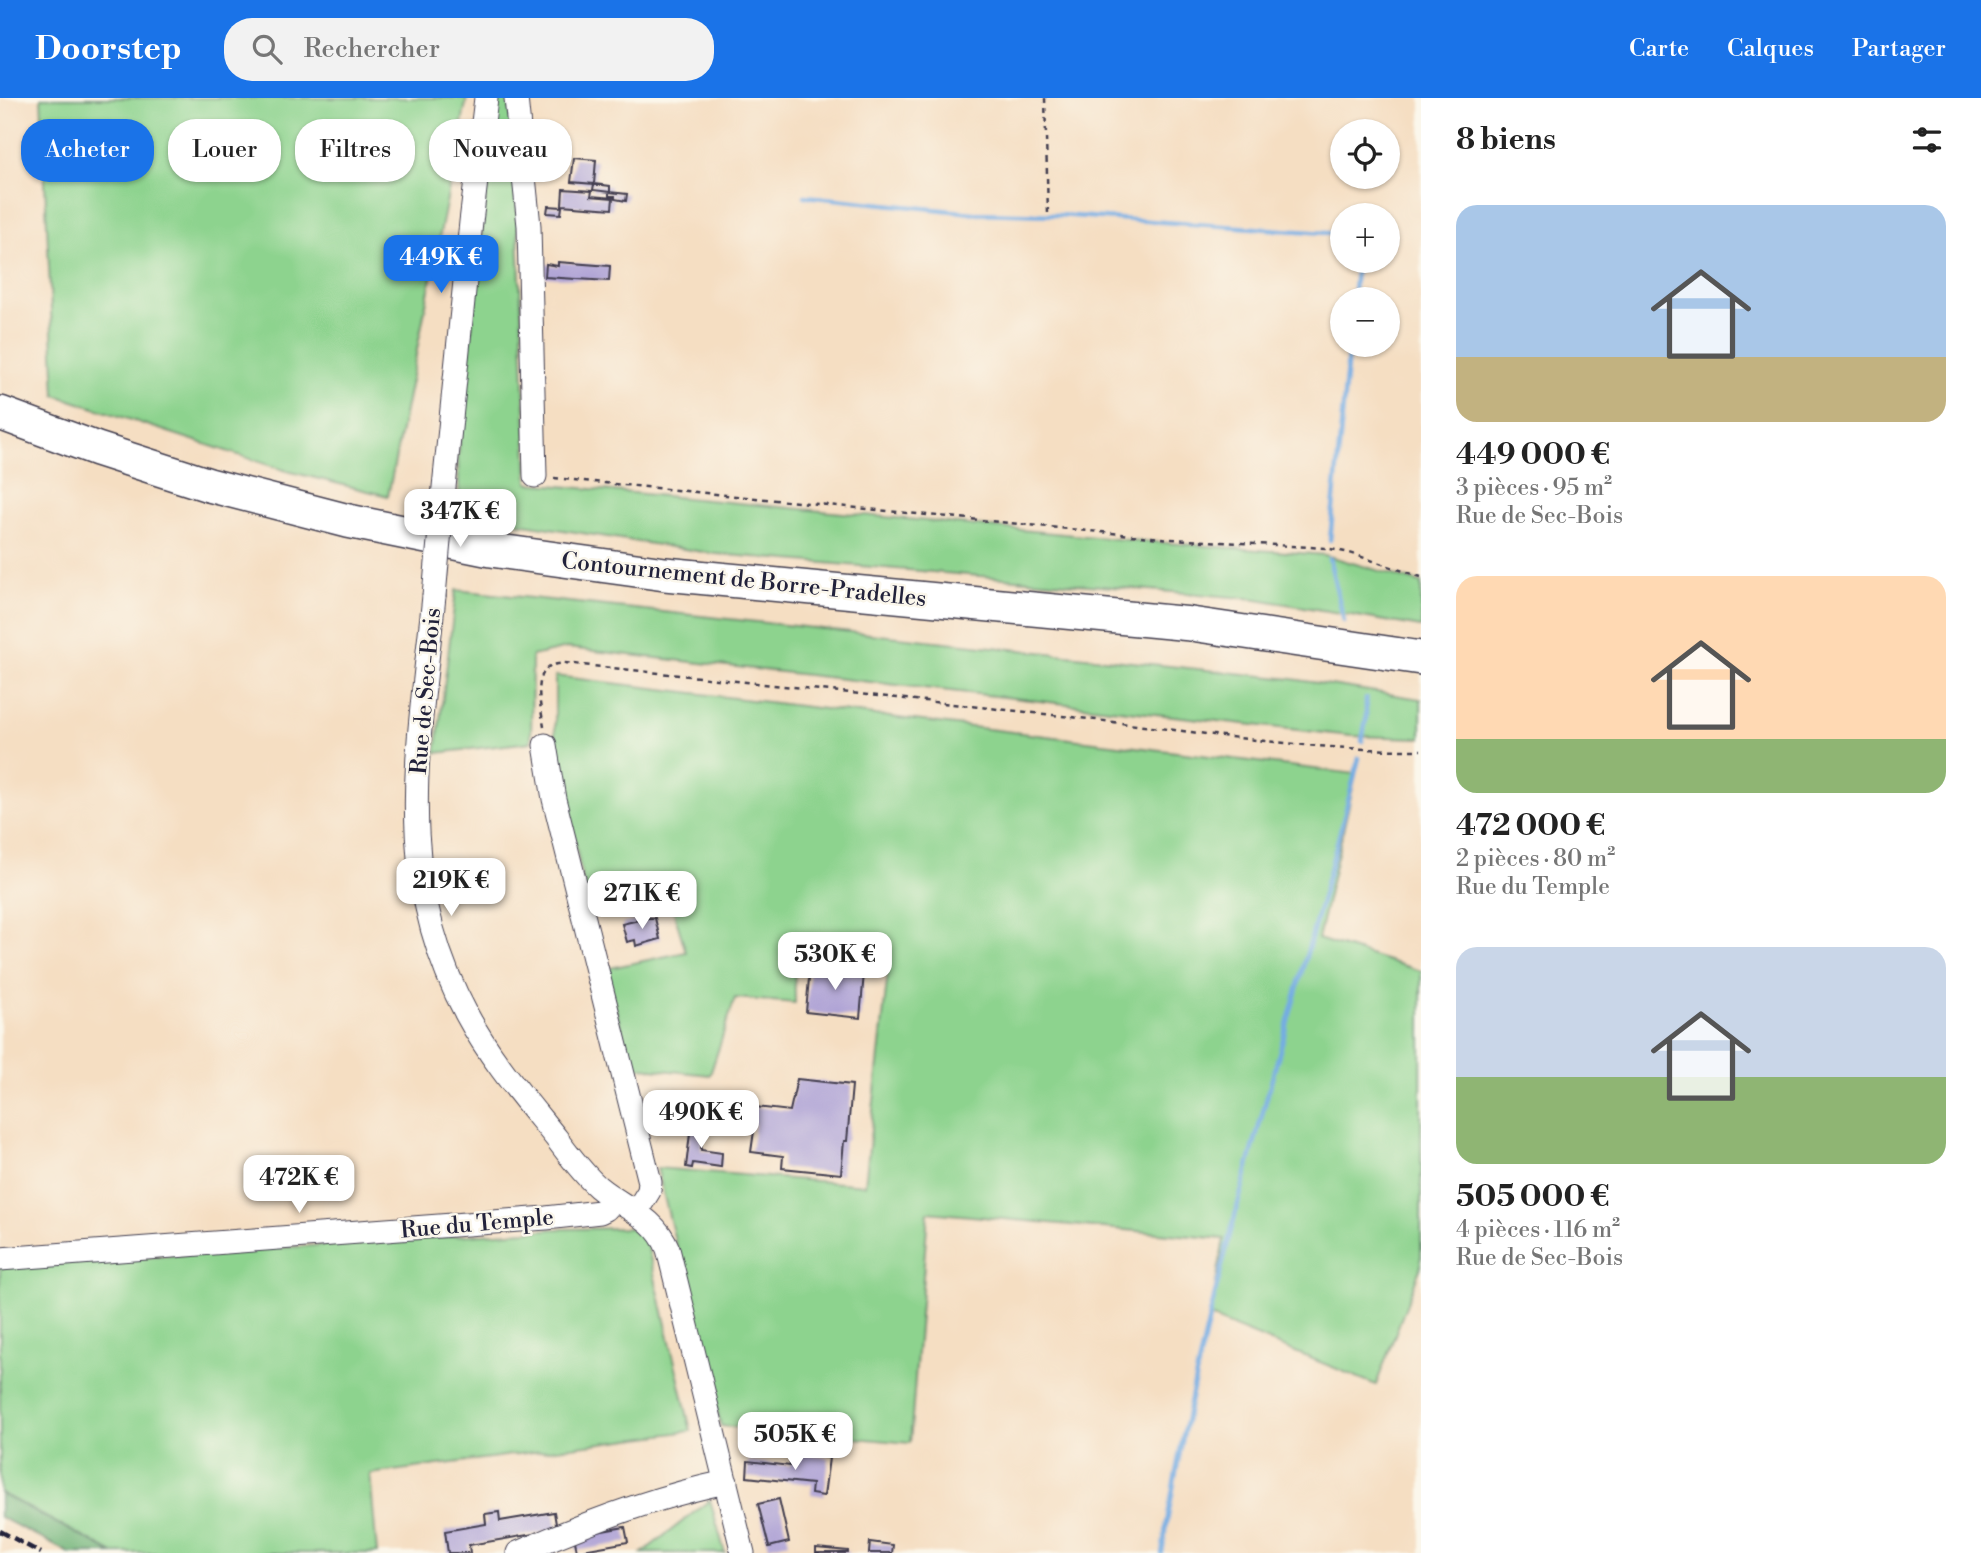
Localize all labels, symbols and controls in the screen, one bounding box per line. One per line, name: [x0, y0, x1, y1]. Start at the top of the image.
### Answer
search box: [224, 18, 714, 81]
text: Doorstep: [35, 29, 182, 70]
icon: search: [248, 30, 286, 68]
text: Rechercher: [304, 33, 440, 65]
text: Carte: [1629, 34, 1689, 64]
text: Calques: [1727, 34, 1814, 64]
text: Partager: [1852, 34, 1946, 64]
chip: Acheter: [21, 119, 154, 182]
chip: Louer: [168, 119, 281, 182]
chip: Filtres: [295, 119, 415, 182]
chip: Nouveau: [429, 119, 572, 182]
map controls: [1330, 119, 1400, 357]
button: locate: [1330, 119, 1400, 189]
text: 8 biens: [1456, 121, 1556, 159]
icon: filters: [1908, 121, 1946, 159]
button: +: [1330, 203, 1400, 273]
pin: 449K €: [384, 236, 498, 295]
text: 449K €: [400, 244, 482, 272]
icon: home: [1638, 251, 1764, 377]
button: −: [1330, 287, 1400, 357]
text: 449 000 €: [1456, 436, 1610, 474]
text: 3 pièces · 95 m²: [1456, 474, 1612, 502]
pin: 347K €: [403, 490, 517, 549]
text: 347K €: [420, 498, 500, 526]
text: Rue de Sec-Bois: [1456, 502, 1623, 530]
street label: Contournement de Borre-Pradelles: [560, 547, 928, 613]
street label: Rue de Sec-Bois: [405, 607, 447, 776]
icon: home: [1638, 622, 1764, 748]
text: 472 000 €: [1456, 807, 1605, 845]
text: 2 pièces · 80 m²: [1456, 845, 1615, 873]
pin: 219K €: [394, 858, 508, 918]
text: 219K €: [412, 867, 490, 895]
pin: 271K €: [585, 872, 699, 931]
text: Rue du Temple: [1456, 873, 1610, 901]
text: 271K €: [604, 880, 680, 908]
pin: 530K €: [778, 932, 892, 992]
text: 530K €: [794, 941, 876, 969]
icon: home: [1638, 993, 1764, 1119]
pin: 490K €: [644, 1090, 758, 1150]
text: 490K €: [659, 1099, 743, 1127]
pin: 472K €: [242, 1156, 356, 1215]
text: 472K €: [259, 1164, 339, 1192]
text: 505 000 €: [1456, 1178, 1610, 1216]
street label: Rue du Temple: [399, 1203, 555, 1245]
text: 4 pièces · 116 m²: [1456, 1216, 1620, 1244]
text: Rue de Sec-Bois: [1456, 1244, 1623, 1272]
pin: 505K €: [738, 1412, 852, 1472]
text: 505K €: [754, 1421, 836, 1449]

